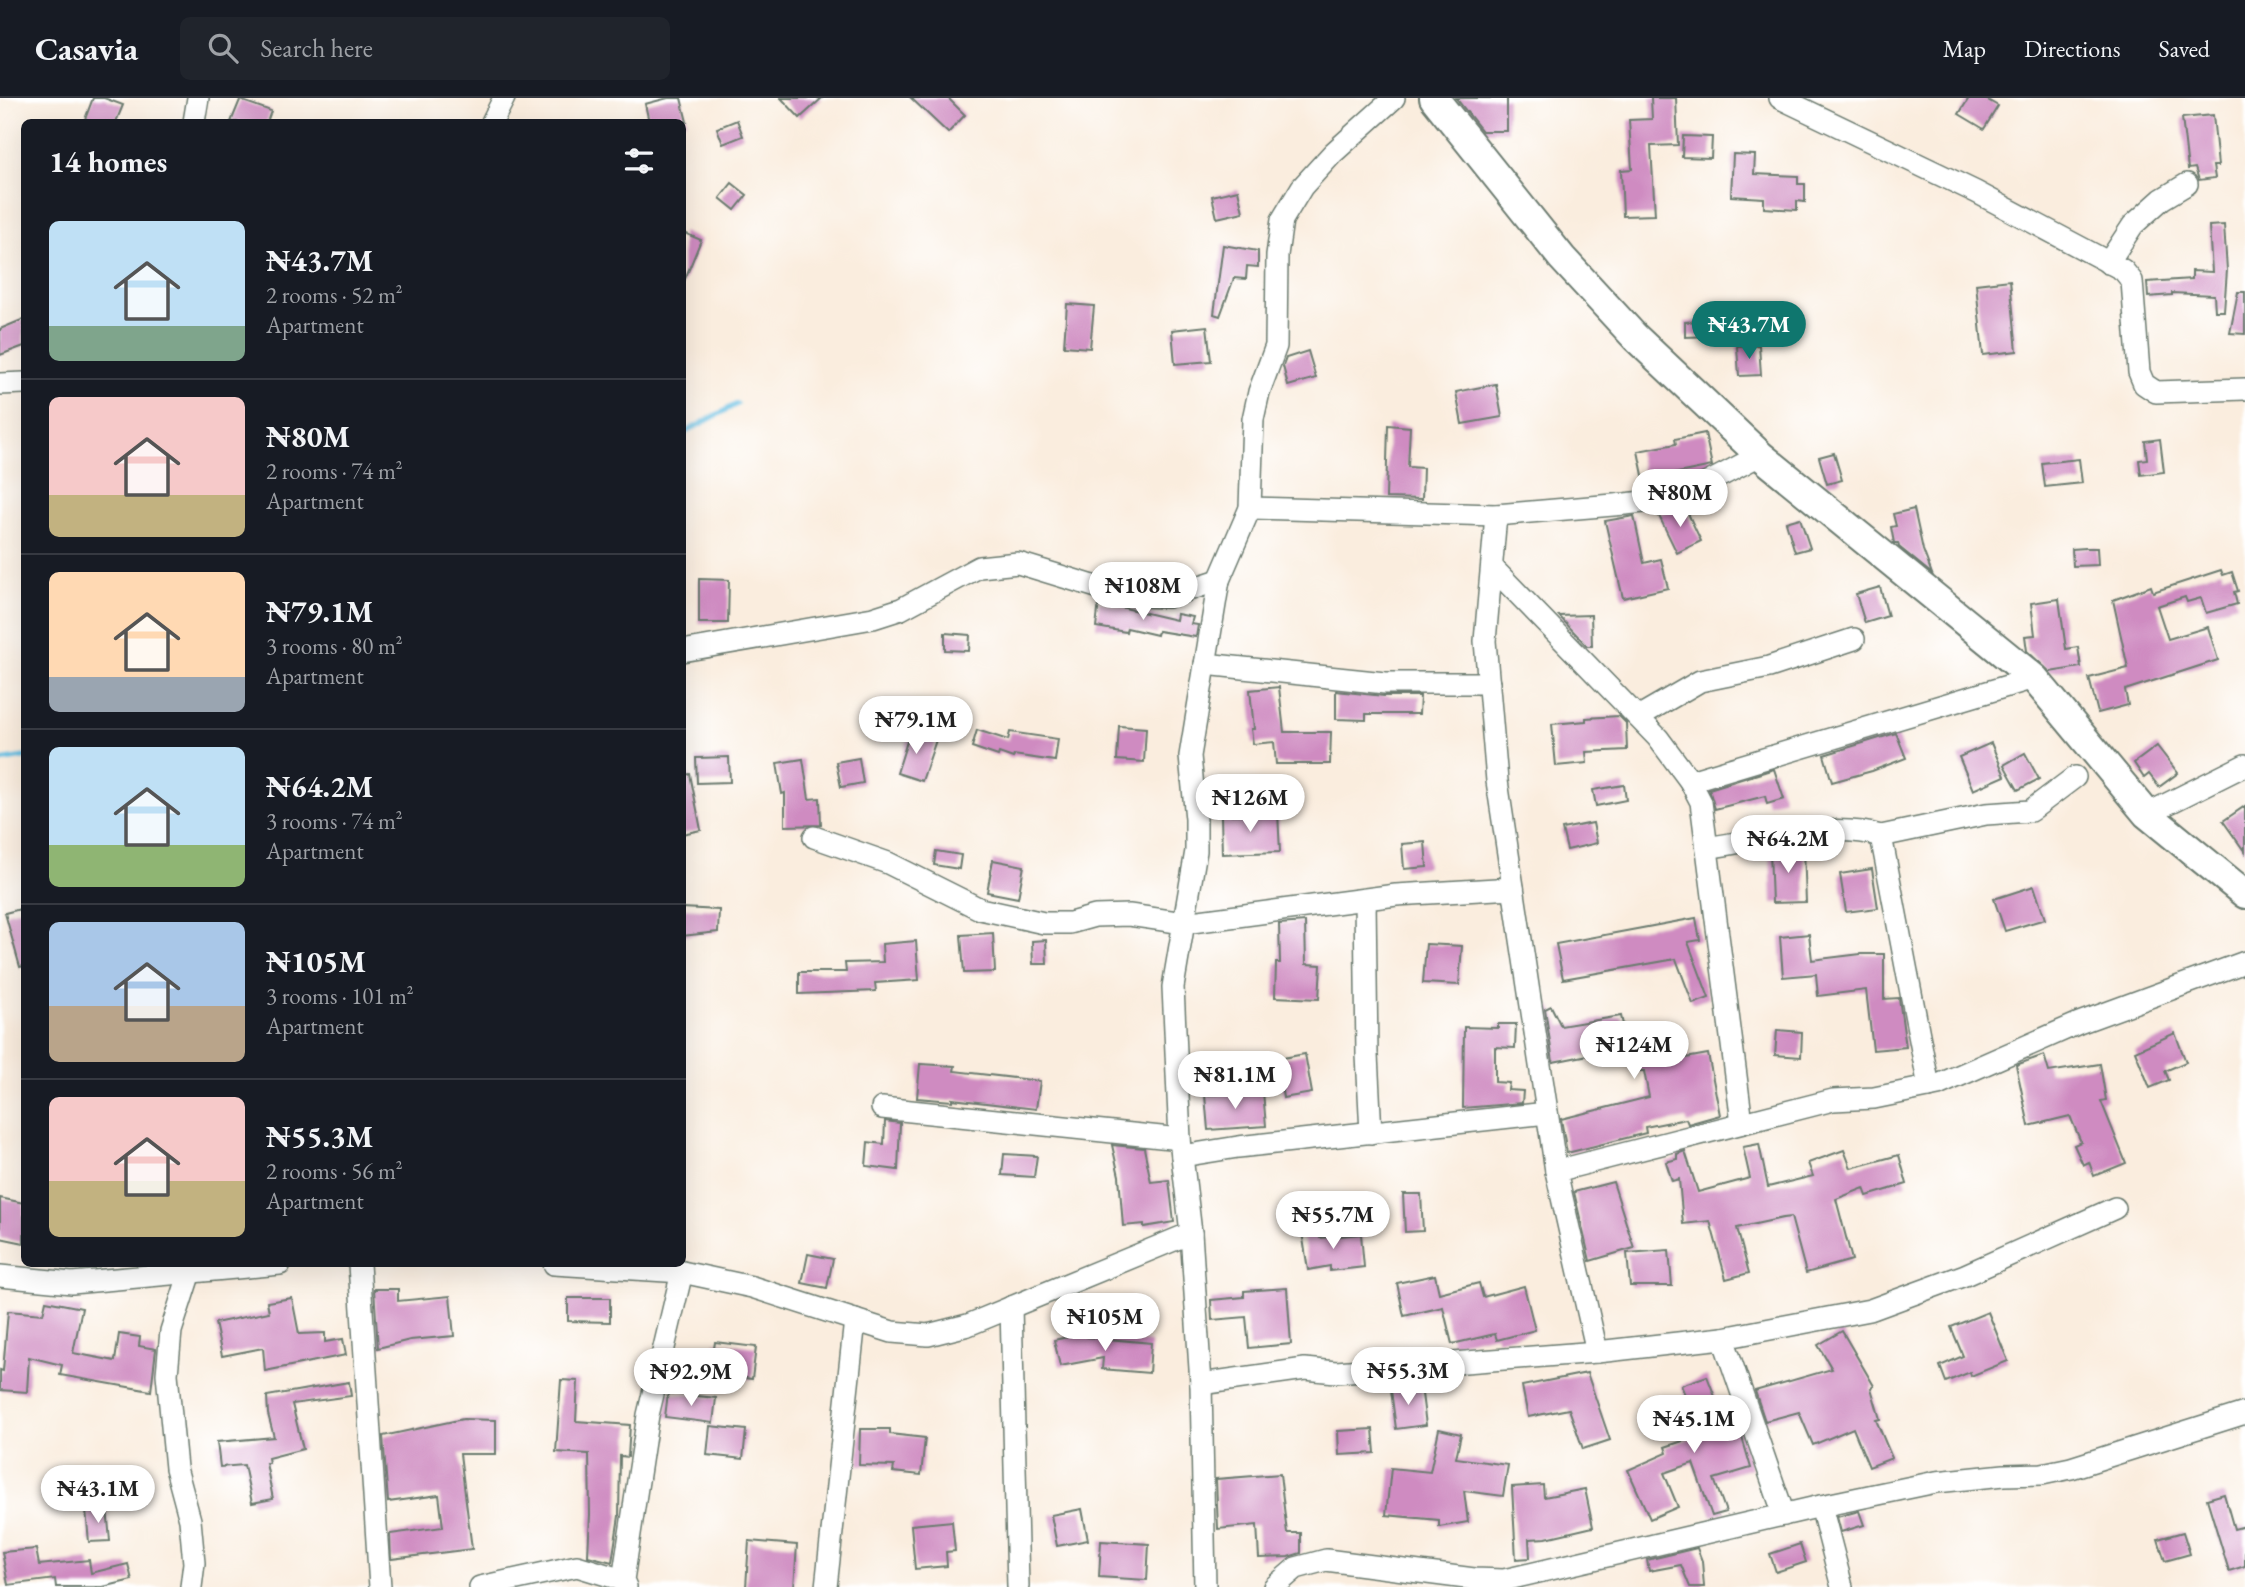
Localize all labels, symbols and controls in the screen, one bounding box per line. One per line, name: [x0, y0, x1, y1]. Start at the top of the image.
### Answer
search box: [180, 17, 670, 80]
text: Casavia: [35, 27, 138, 70]
icon: search: [204, 29, 242, 67]
text: Search here: [260, 31, 373, 65]
text: Map: [1943, 33, 1986, 64]
text: Directions: [2024, 33, 2121, 64]
text: Saved: [2159, 33, 2210, 64]
text: 14 homes: [49, 142, 167, 181]
icon: filters: [620, 142, 658, 180]
text: ₦43.7M: [266, 241, 373, 280]
icon: home: [105, 249, 189, 333]
text: 2 rooms · 52 m²: [266, 280, 403, 310]
pin: ₦43.7M: [1692, 302, 1806, 361]
text: ₦43.7M: [1708, 309, 1790, 339]
text: Apartment: [266, 310, 364, 340]
text: ₦80M: [266, 417, 350, 456]
icon: home: [105, 425, 189, 509]
text: 2 rooms · 74 m²: [266, 456, 403, 486]
pin: ₦80M: [1639, 470, 1721, 529]
text: ₦80M: [1648, 477, 1712, 507]
text: Apartment: [266, 486, 364, 516]
pin: ₦108M: [1094, 562, 1192, 622]
text: ₦108M: [1105, 570, 1181, 600]
text: ₦79.1M: [266, 592, 373, 631]
icon: home: [105, 600, 189, 684]
text: 3 rooms · 80 m²: [266, 631, 403, 661]
text: Apartment: [266, 661, 364, 691]
pin: ₦79.1M: [859, 696, 973, 756]
text: ₦79.1M: [875, 704, 957, 734]
text: ₦64.2M: [266, 767, 373, 806]
pin: ₦126M: [1201, 774, 1299, 834]
icon: home: [105, 775, 189, 859]
text: ₦126M: [1212, 782, 1288, 812]
text: 3 rooms · 74 m²: [266, 806, 403, 836]
pin: ₦64.2M: [1731, 816, 1845, 875]
text: ₦64.2M: [1747, 823, 1829, 853]
text: Apartment: [266, 836, 364, 866]
text: ₦105M: [266, 942, 366, 981]
icon: home: [105, 950, 189, 1034]
text: 3 rooms · 101 m²: [266, 981, 414, 1011]
text: Apartment: [266, 1011, 364, 1041]
pin: ₦124M: [1585, 1021, 1683, 1081]
text: ₦124M: [1596, 1029, 1672, 1059]
pin: ₦81.1M: [1178, 1052, 1292, 1111]
text: ₦81.1M: [1194, 1059, 1276, 1089]
text: ₦55.3M: [266, 1117, 373, 1156]
icon: home: [105, 1125, 189, 1209]
text: 2 rooms · 56 m²: [266, 1156, 403, 1186]
text: Apartment: [266, 1186, 364, 1216]
pin: ₦55.7M: [1276, 1192, 1390, 1251]
text: ₦55.7M: [1292, 1199, 1374, 1229]
pin: ₦105M: [1056, 1294, 1154, 1353]
text: ₦105M: [1067, 1301, 1143, 1331]
pin: ₦92.9M: [634, 1348, 748, 1408]
pin: ₦55.3M: [1351, 1348, 1465, 1407]
text: ₦55.3M: [1367, 1355, 1449, 1385]
text: ₦92.9M: [650, 1356, 732, 1386]
pin: ₦45.1M: [1637, 1396, 1751, 1455]
text: ₦45.1M: [1653, 1403, 1735, 1433]
pin: ₦43.1M: [41, 1466, 155, 1525]
text: ₦43.1M: [57, 1473, 139, 1503]

